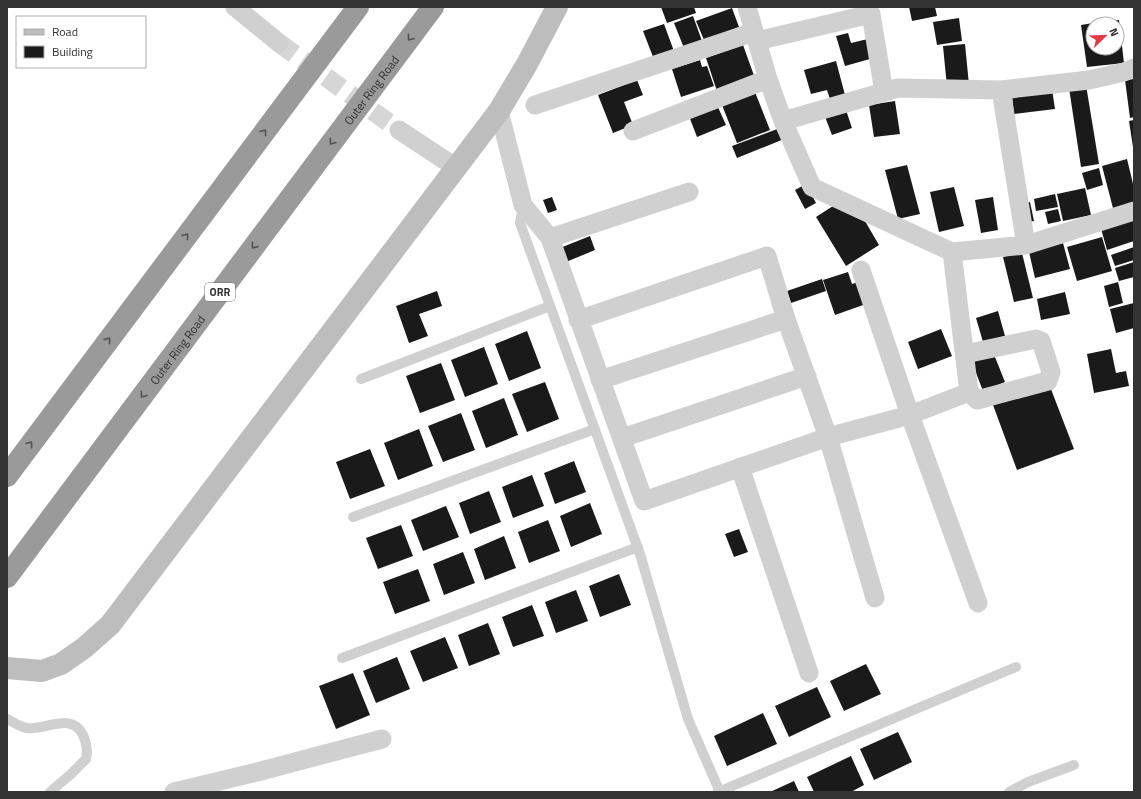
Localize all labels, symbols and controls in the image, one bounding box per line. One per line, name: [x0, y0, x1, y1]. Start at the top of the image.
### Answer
legend: [16, 16, 146, 68]
north arrow: [1085, 16, 1125, 56]
text: Road: [52, 22, 78, 41]
text: N: [1105, 25, 1123, 39]
one-way arrow: [407, 34, 414, 41]
text: Building: [52, 42, 93, 61]
street label: Outer Ring Road: [339, 51, 403, 129]
one-way arrow: [259, 130, 266, 137]
one-way arrow: [330, 138, 337, 145]
one-way arrow: [181, 234, 188, 241]
one-way arrow: [252, 242, 259, 249]
road number: ORR: [205, 283, 235, 301]
street label: Outer Ring Road: [145, 311, 209, 388]
one-way arrow: [103, 338, 110, 345]
one-way arrow: [140, 391, 147, 398]
one-way arrow: [26, 442, 33, 449]

